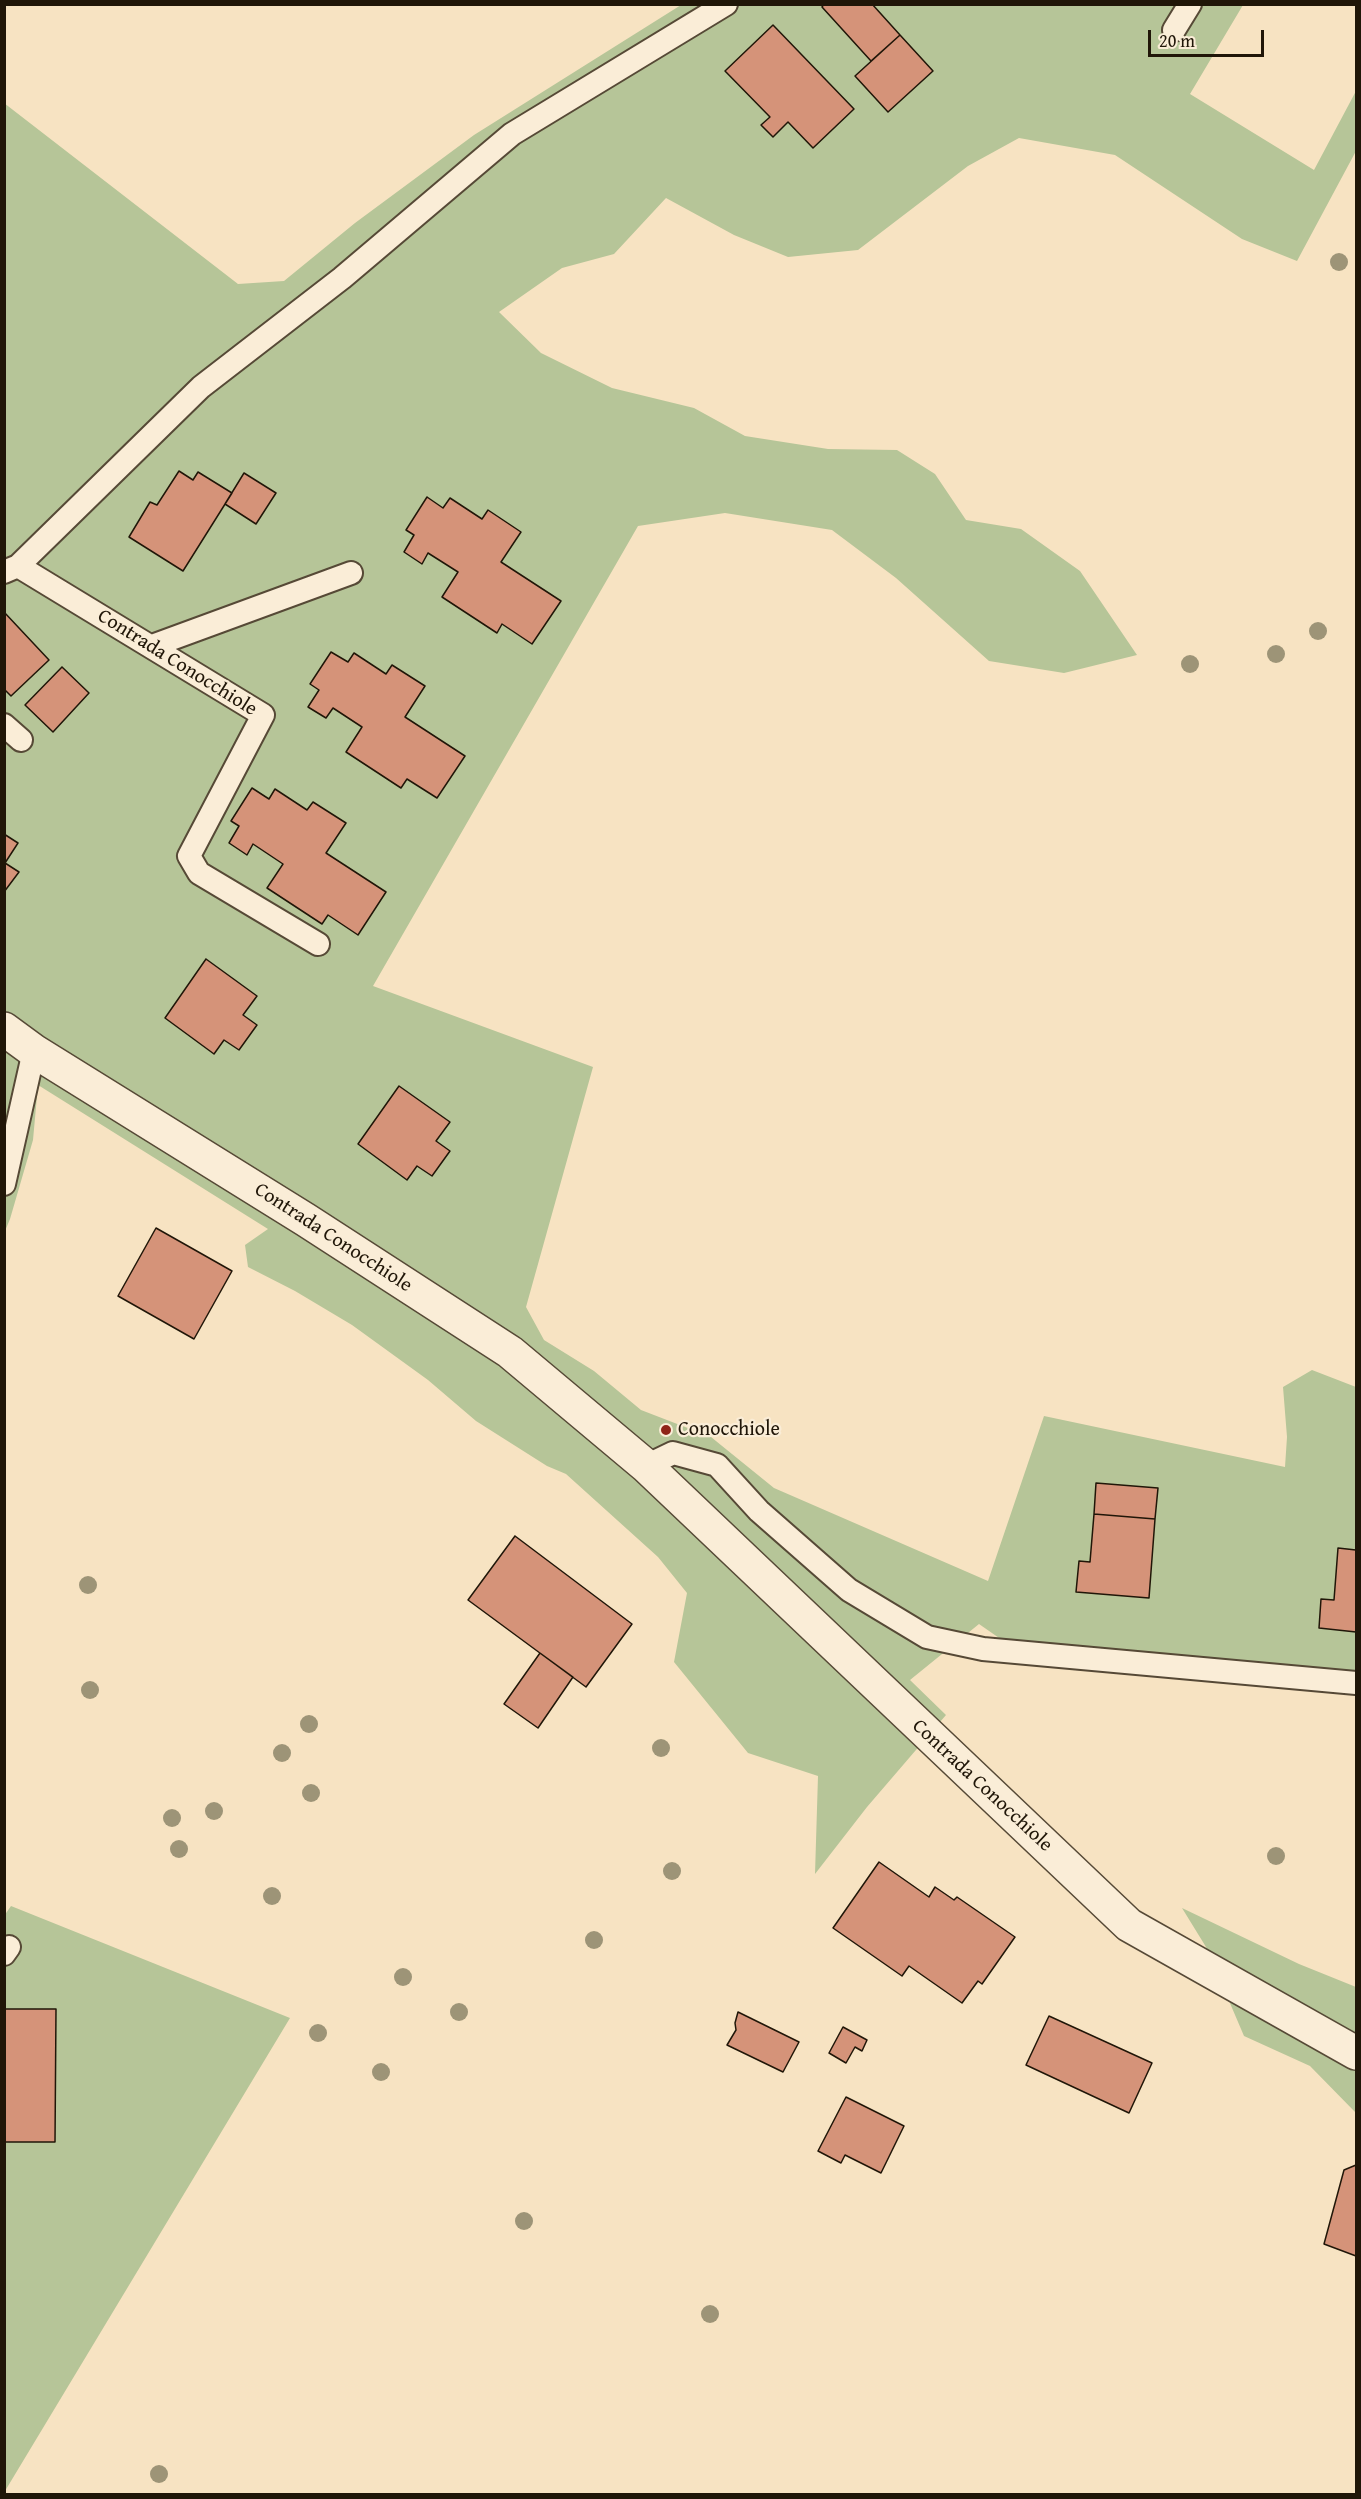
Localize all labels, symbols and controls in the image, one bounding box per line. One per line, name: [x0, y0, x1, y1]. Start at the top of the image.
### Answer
scale bar: [1151, 18, 1266, 56]
text: 20 m: [1159, 27, 1195, 54]
street label: Contrada Conocchiole: [93, 604, 261, 722]
street label: Contrada Conocchiole: [250, 1178, 416, 1298]
place label: Conocchiole: [678, 1418, 780, 1442]
marker: Conocchiole: [659, 1423, 673, 1437]
street label: Contrada Conocchiole: [907, 1715, 1057, 1857]

